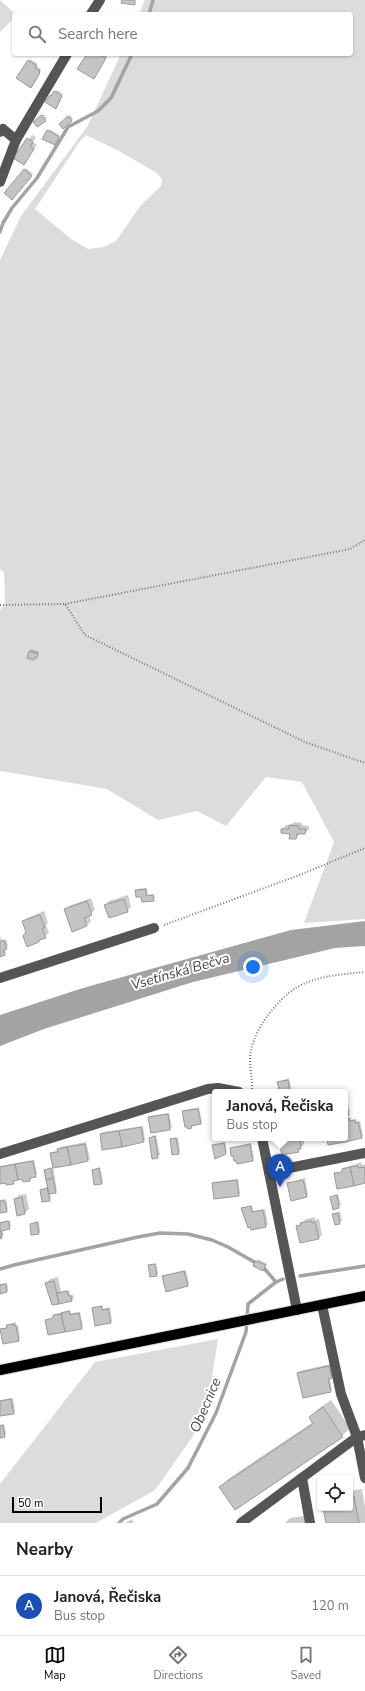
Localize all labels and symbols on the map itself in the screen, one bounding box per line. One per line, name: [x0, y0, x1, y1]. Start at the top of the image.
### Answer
water label: Vsetínská Bečva: [129, 948, 232, 995]
your location: [243, 957, 263, 977]
pin: A: [267, 1154, 293, 1187]
water label: Obecnice: [185, 1374, 226, 1436]
scale bar: [12, 1495, 102, 1514]

